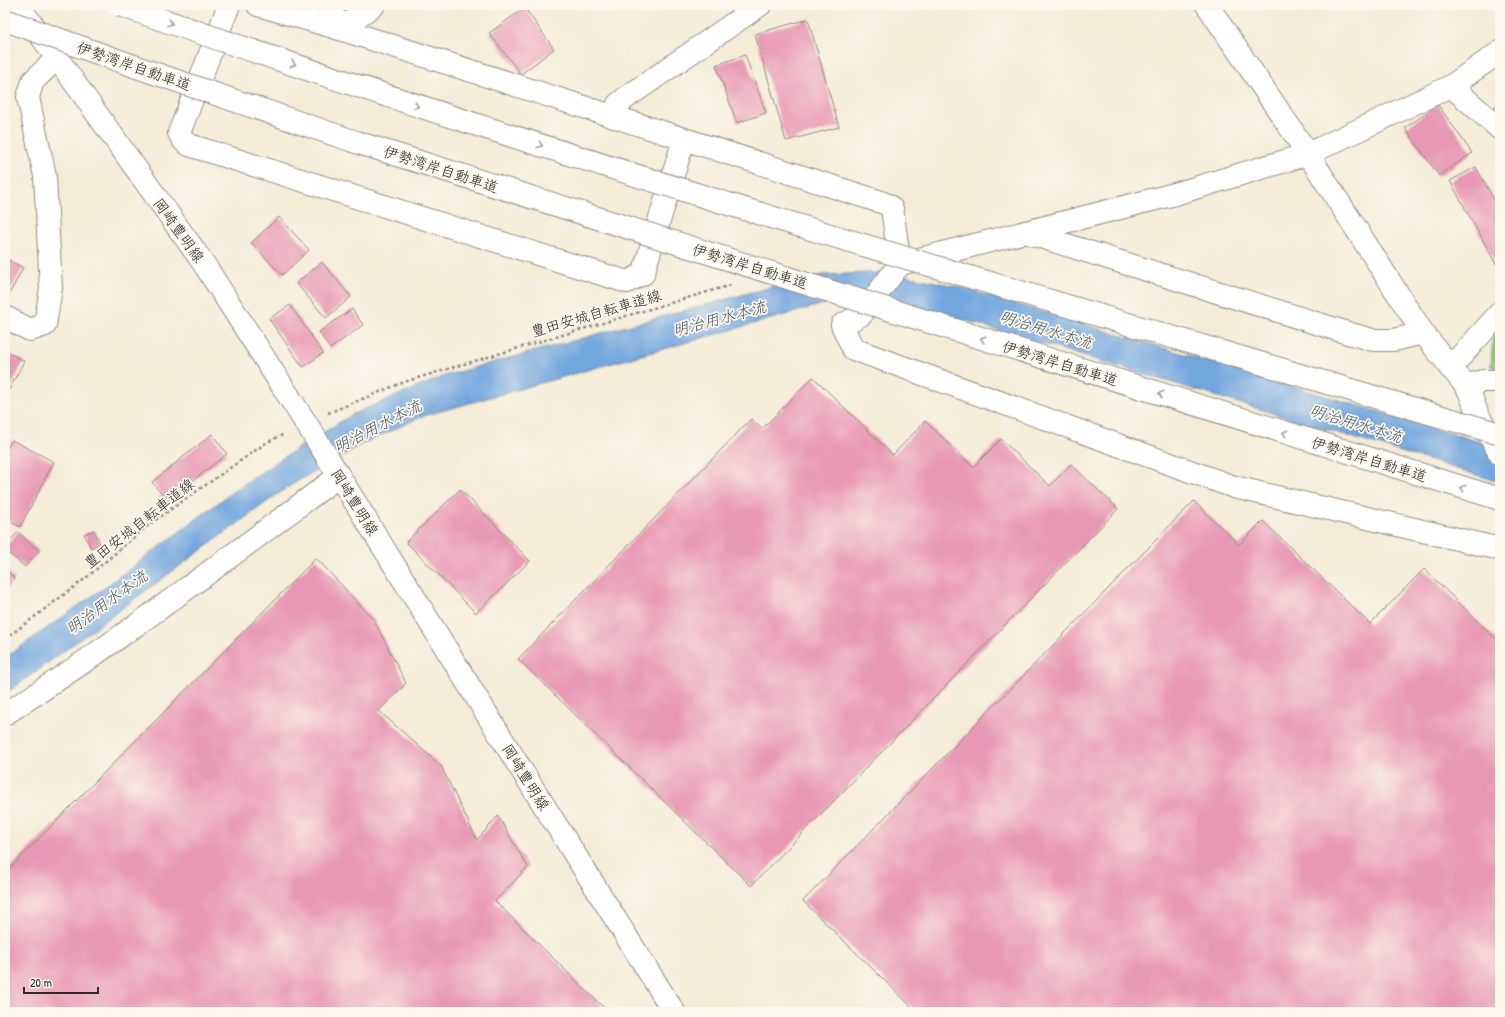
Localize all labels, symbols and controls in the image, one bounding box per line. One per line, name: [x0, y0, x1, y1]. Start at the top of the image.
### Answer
one-way arrow: [166, 18, 173, 26]
street label: 伊勢湾岸自動車道: [74, 37, 194, 95]
one-way arrow: [289, 60, 296, 68]
one-way arrow: [413, 101, 420, 109]
street label: 伊勢湾岸自動車道: [381, 140, 501, 198]
one-way arrow: [536, 141, 543, 149]
street label: 岡崎豊明線: [148, 193, 210, 267]
street label: 伊勢湾岸自動車道: [690, 238, 810, 294]
street label: 豊田安城自転車道線: [528, 284, 664, 342]
water label: 明治用水本流: [670, 295, 769, 341]
water label: 明治用水本流: [997, 304, 1096, 354]
one-way arrow: [980, 335, 987, 344]
street label: 伊勢湾岸自動車道: [1000, 335, 1120, 391]
one-way arrow: [1158, 390, 1165, 399]
water label: 明治用水本流: [329, 394, 426, 458]
water label: 明治用水本流: [1307, 398, 1406, 448]
one-way arrow: [1282, 429, 1289, 438]
street label: 伊勢湾岸自動車道: [1309, 431, 1429, 487]
street label: 岡崎豊明線: [326, 465, 384, 539]
street label: 豊田安城自転車道線: [79, 473, 199, 573]
one-way arrow: [1459, 484, 1466, 493]
water label: 明治用水本流: [61, 564, 152, 639]
street label: 岡崎豊明線: [497, 740, 555, 814]
scale bar: [24, 969, 98, 995]
text: 20 m: [30, 974, 52, 991]

